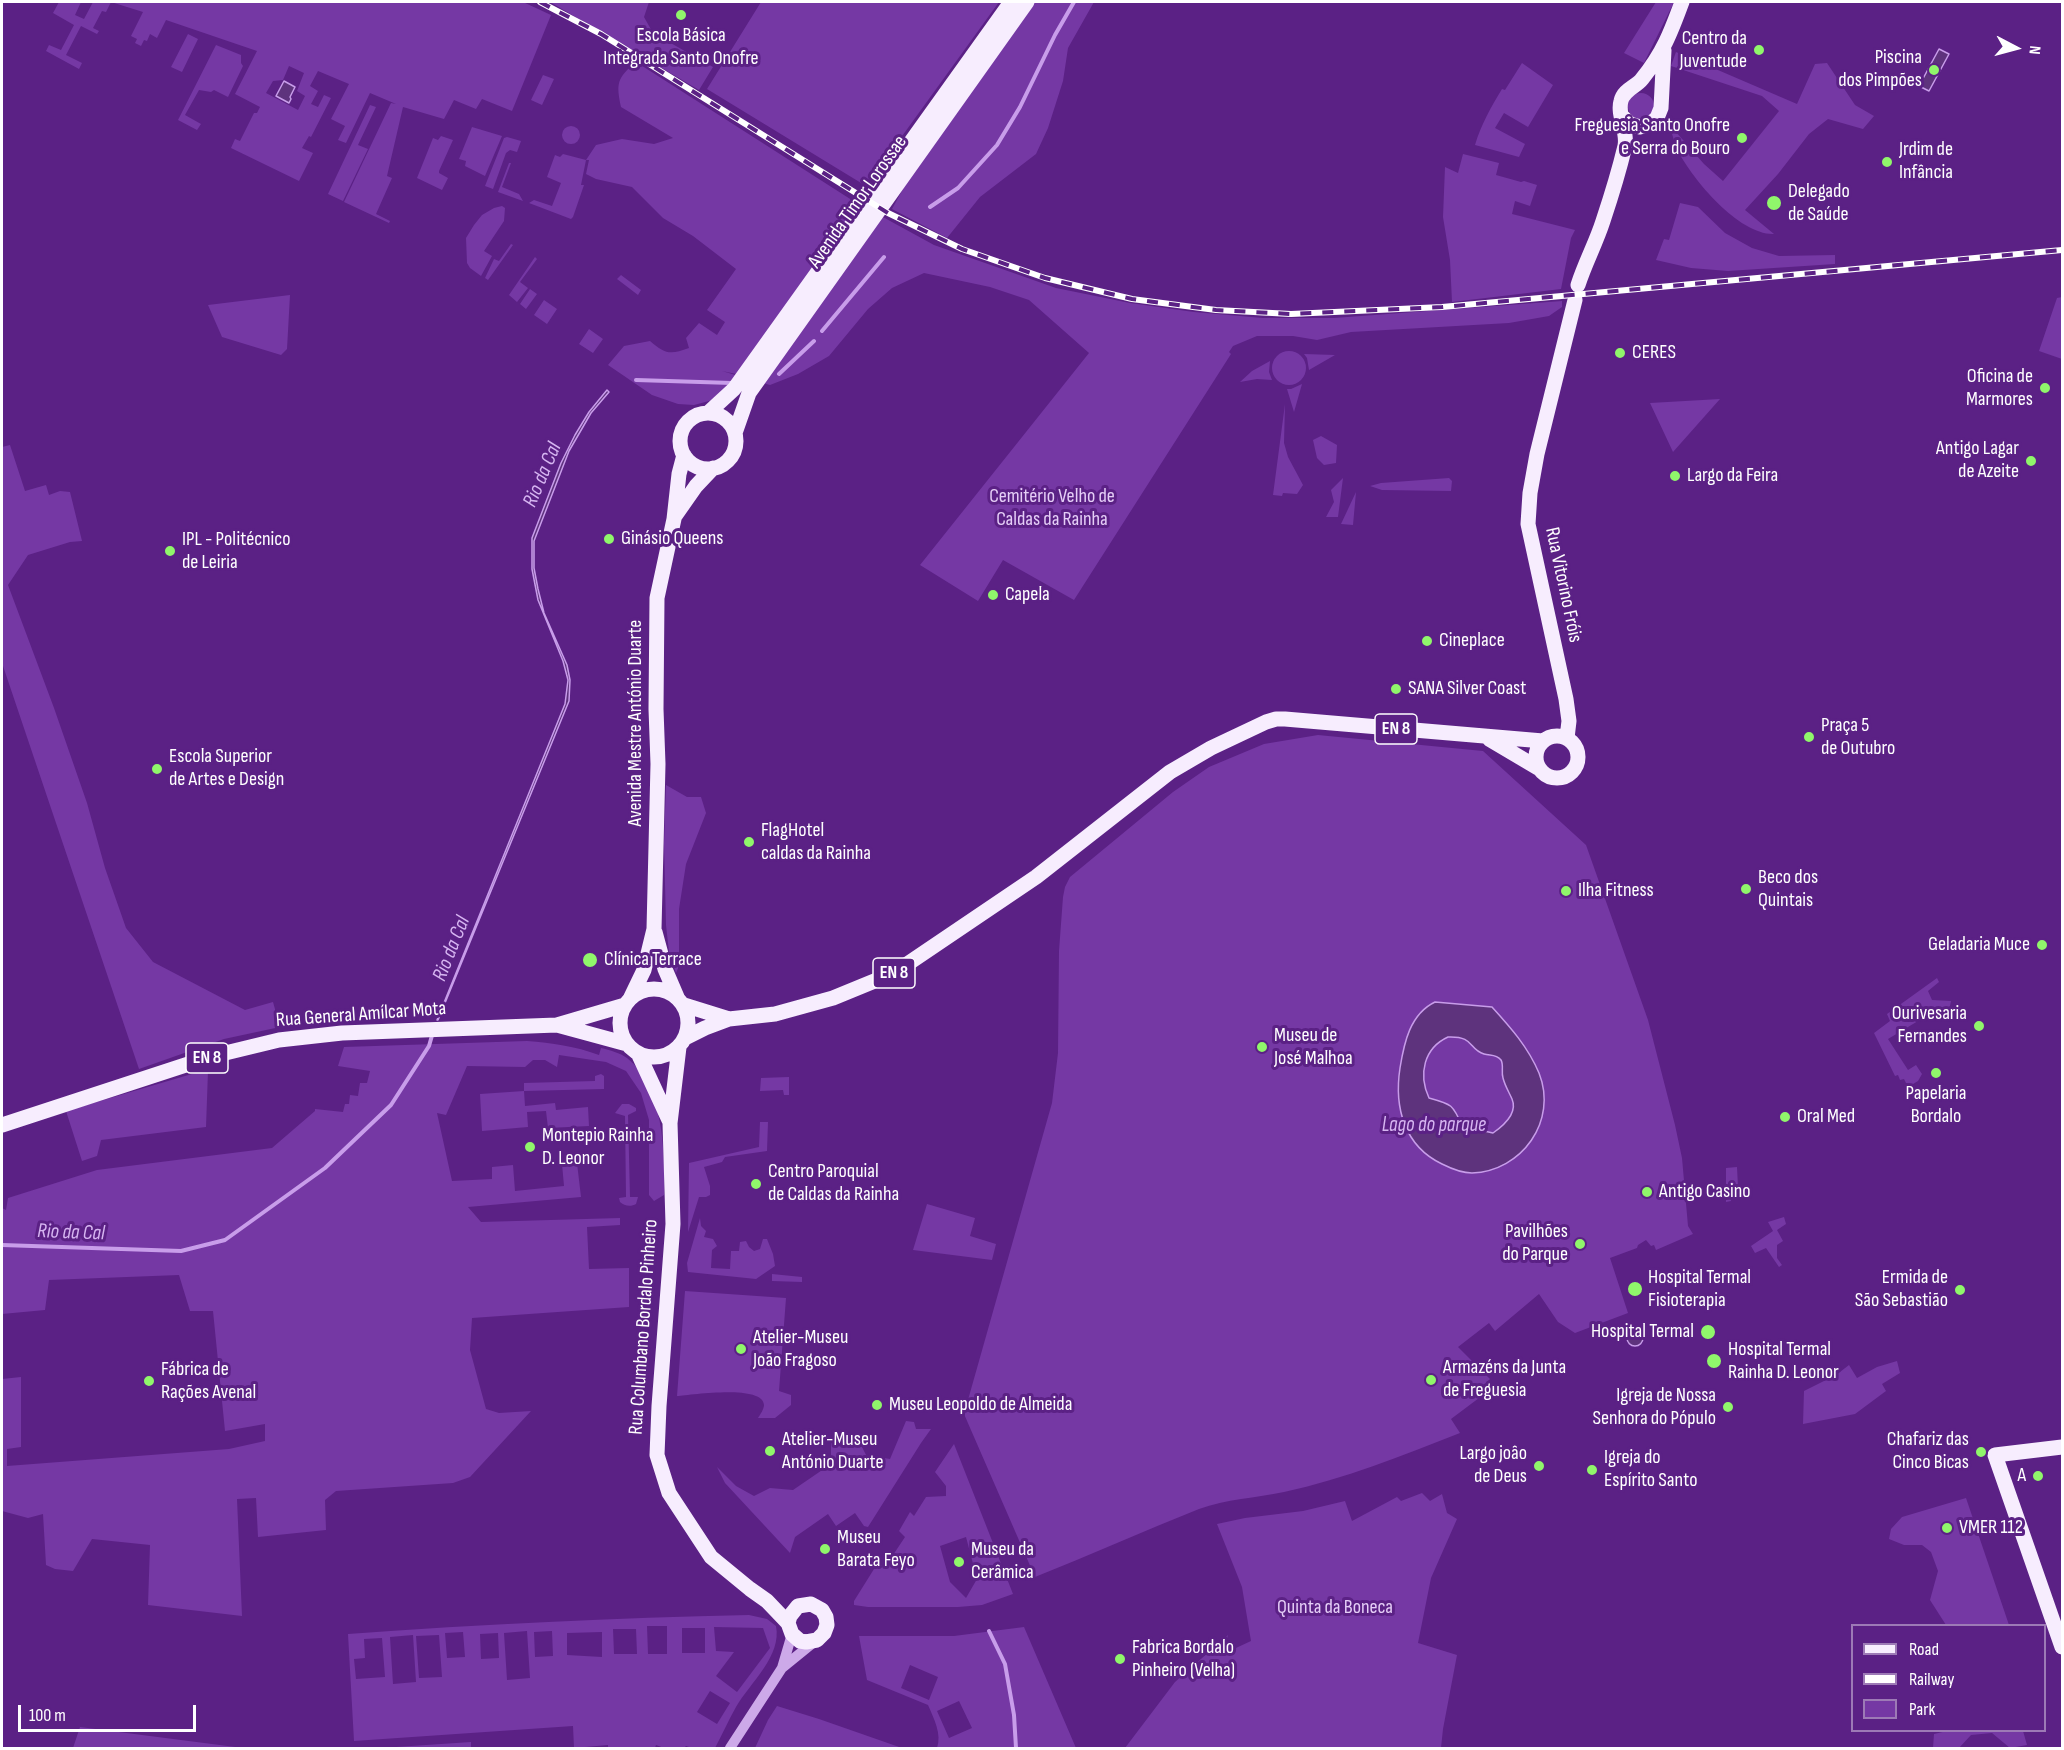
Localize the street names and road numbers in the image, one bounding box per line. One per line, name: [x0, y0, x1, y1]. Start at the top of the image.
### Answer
street label: Avenida Timor Lorossae: [803, 131, 913, 273]
street label: Rua Vitorino Fróis: [1539, 525, 1587, 645]
street label: Avenida Mestre António Duarte: [624, 620, 648, 826]
road number: EN 8: [1375, 714, 1417, 744]
road number: EN 8: [873, 958, 915, 988]
street label: Rua General Amílcar Mota: [275, 997, 447, 1033]
road number: EN 8: [186, 1043, 228, 1073]
street label: Rua Columbano Bordalo Pinheiro: [625, 1218, 663, 1436]

